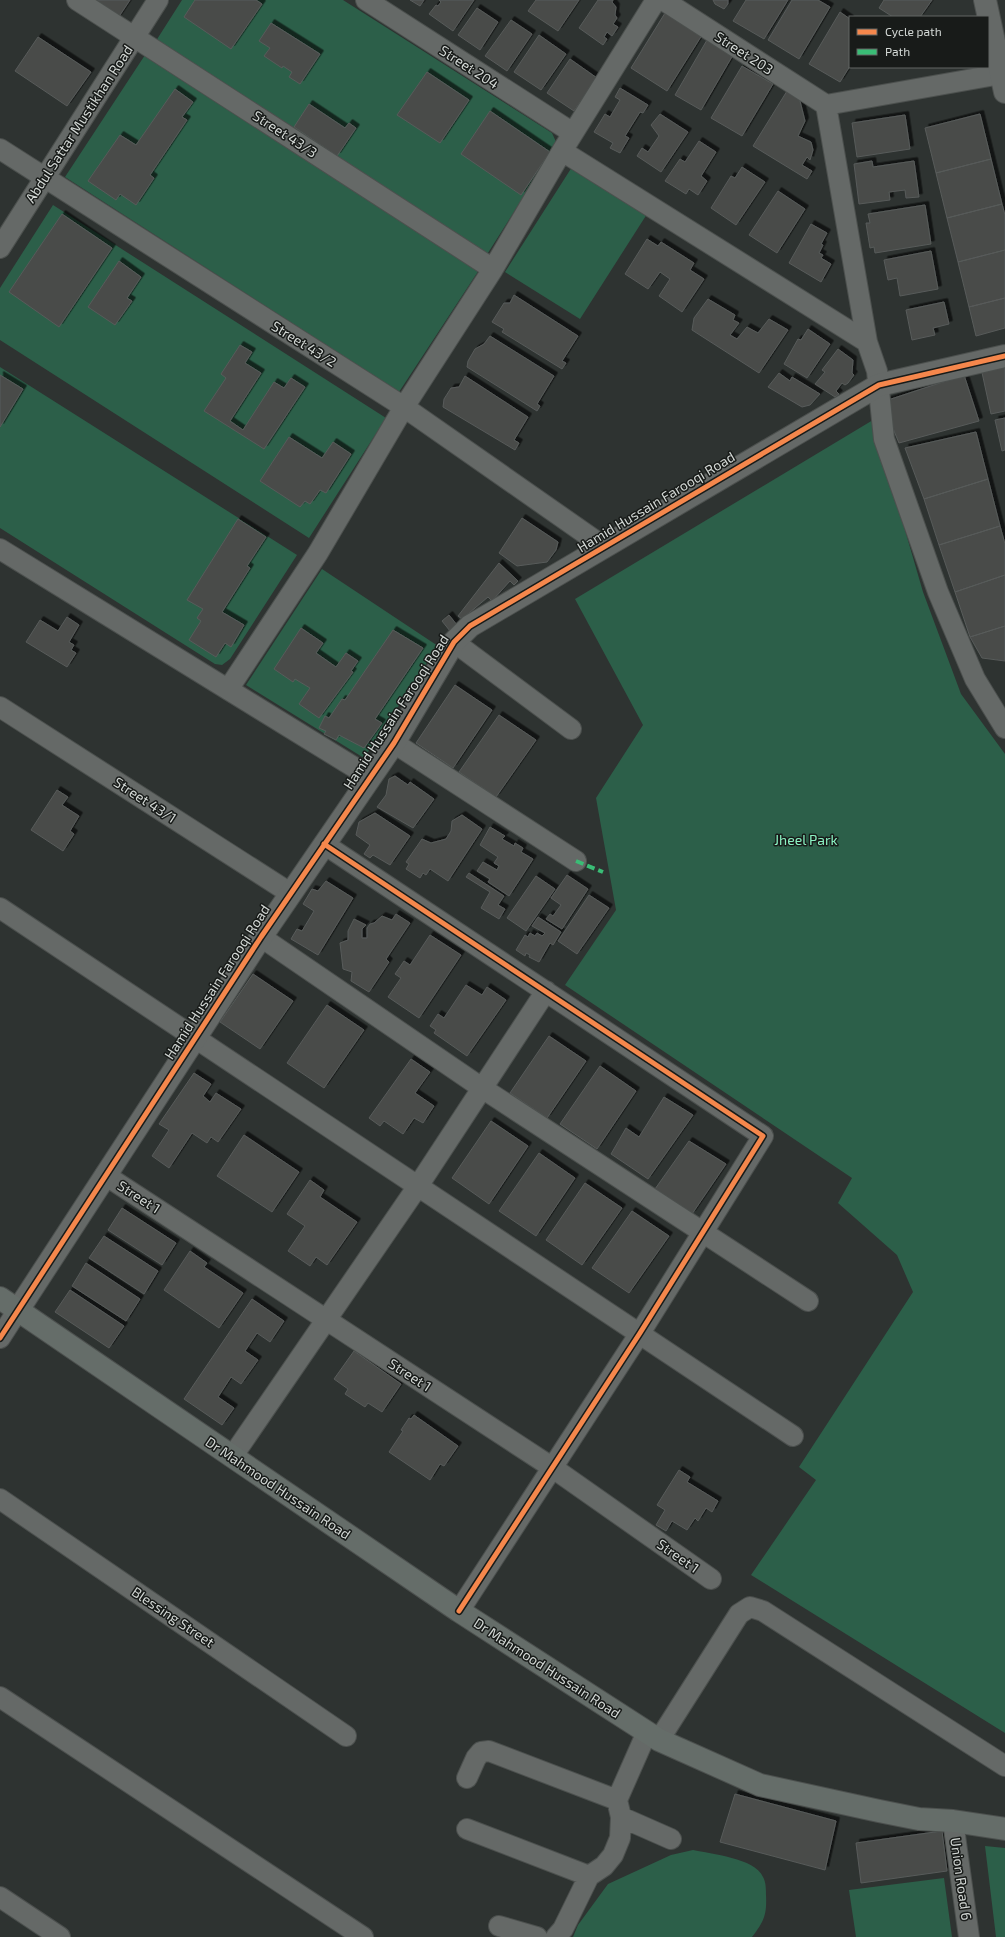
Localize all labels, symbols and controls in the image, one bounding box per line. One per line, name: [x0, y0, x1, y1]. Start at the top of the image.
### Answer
legend: [849, 16, 989, 68]
text: Cycle path: [885, 24, 942, 38]
street label: Street 203: [712, 27, 777, 78]
street label: Street 204: [437, 41, 502, 92]
street label: Abdul Sattar Mustikhan Road: [21, 42, 136, 206]
text: Path: [885, 44, 910, 58]
street label: Street 43/3: [250, 106, 321, 161]
street label: Street 43/2: [269, 317, 340, 370]
street label: Hamid Hussain Farooqi Road: [574, 448, 738, 555]
street label: Hamid Hussain Farooqi Road: [339, 631, 452, 792]
street label: Street 43/1: [111, 773, 180, 826]
park label: Jheel Park: [774, 831, 838, 848]
street label: Hamid Hussain Farooqi Road: [160, 901, 273, 1062]
street label: Street 1: [115, 1176, 164, 1217]
street label: Street 1: [386, 1354, 435, 1395]
street label: Dr Mahmood Hussain Road: [202, 1433, 354, 1543]
street label: Street 1: [654, 1535, 703, 1576]
street label: Blessing Street: [129, 1583, 218, 1650]
street label: Dr Mahmood Hussain Road: [471, 1614, 624, 1721]
street label: Union Road 6: [947, 1836, 976, 1921]

